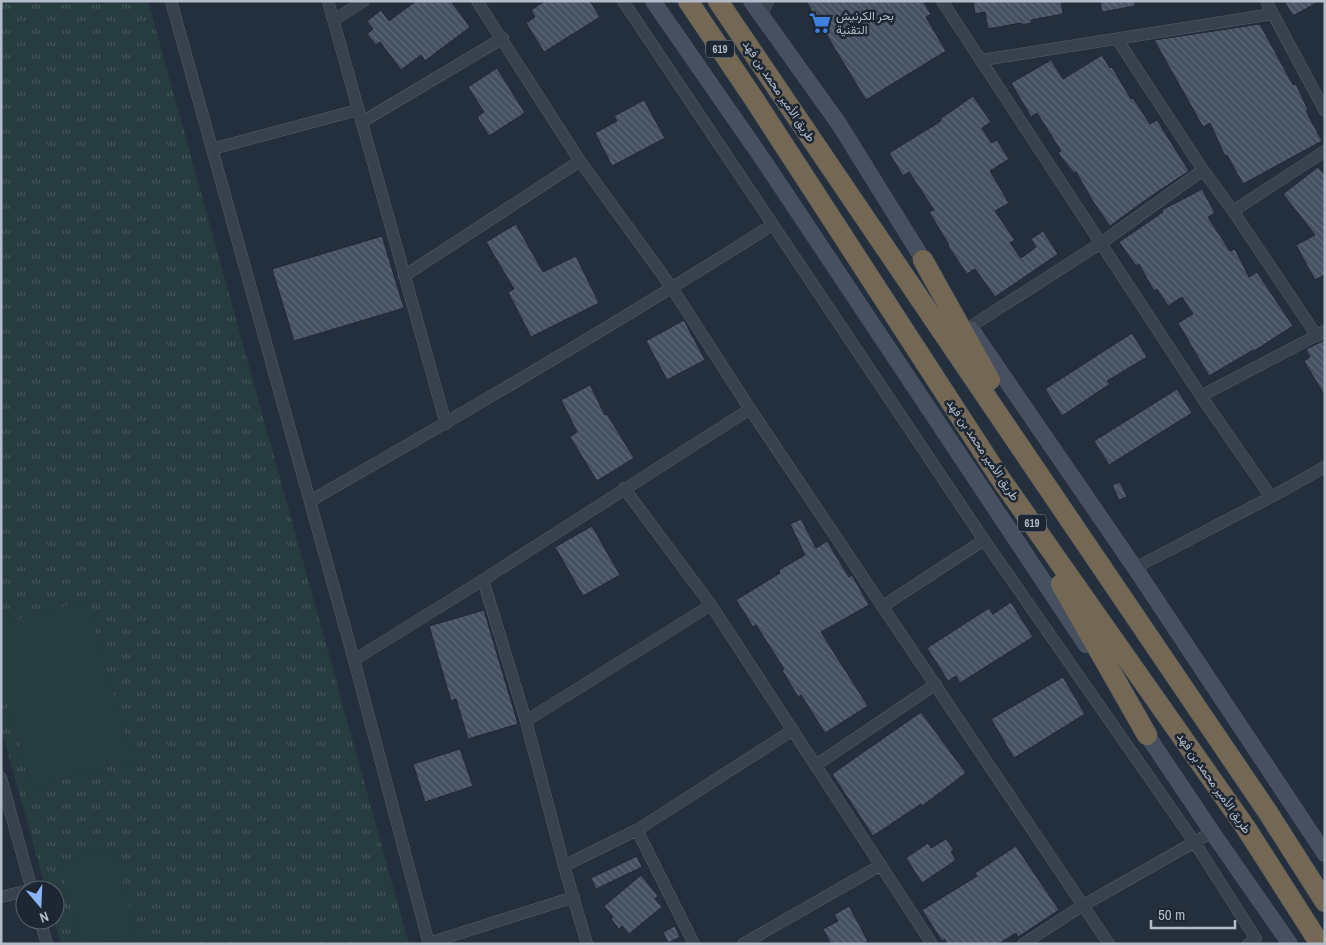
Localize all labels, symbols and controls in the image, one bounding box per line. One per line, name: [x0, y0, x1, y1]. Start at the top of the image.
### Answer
place label: بحر الكرنيش التقنية: [836, 8, 894, 38]
supermarket icon: بحر الكرنيش التقنية: [807, 10, 833, 36]
street label: طريق الأمير محمد بن فهد: [739, 37, 819, 145]
road number: 619: [706, 41, 734, 58]
street label: طريق الأمير محمد بن فهد: [943, 396, 1023, 504]
road number: 619: [1018, 514, 1046, 532]
street label: طريق الأمير محمد بن فهد: [1173, 729, 1255, 837]
north arrow: [15, 880, 65, 930]
scale bar: [1151, 898, 1235, 930]
text: 50 m: [1158, 904, 1185, 925]
text: N: [37, 907, 51, 927]

